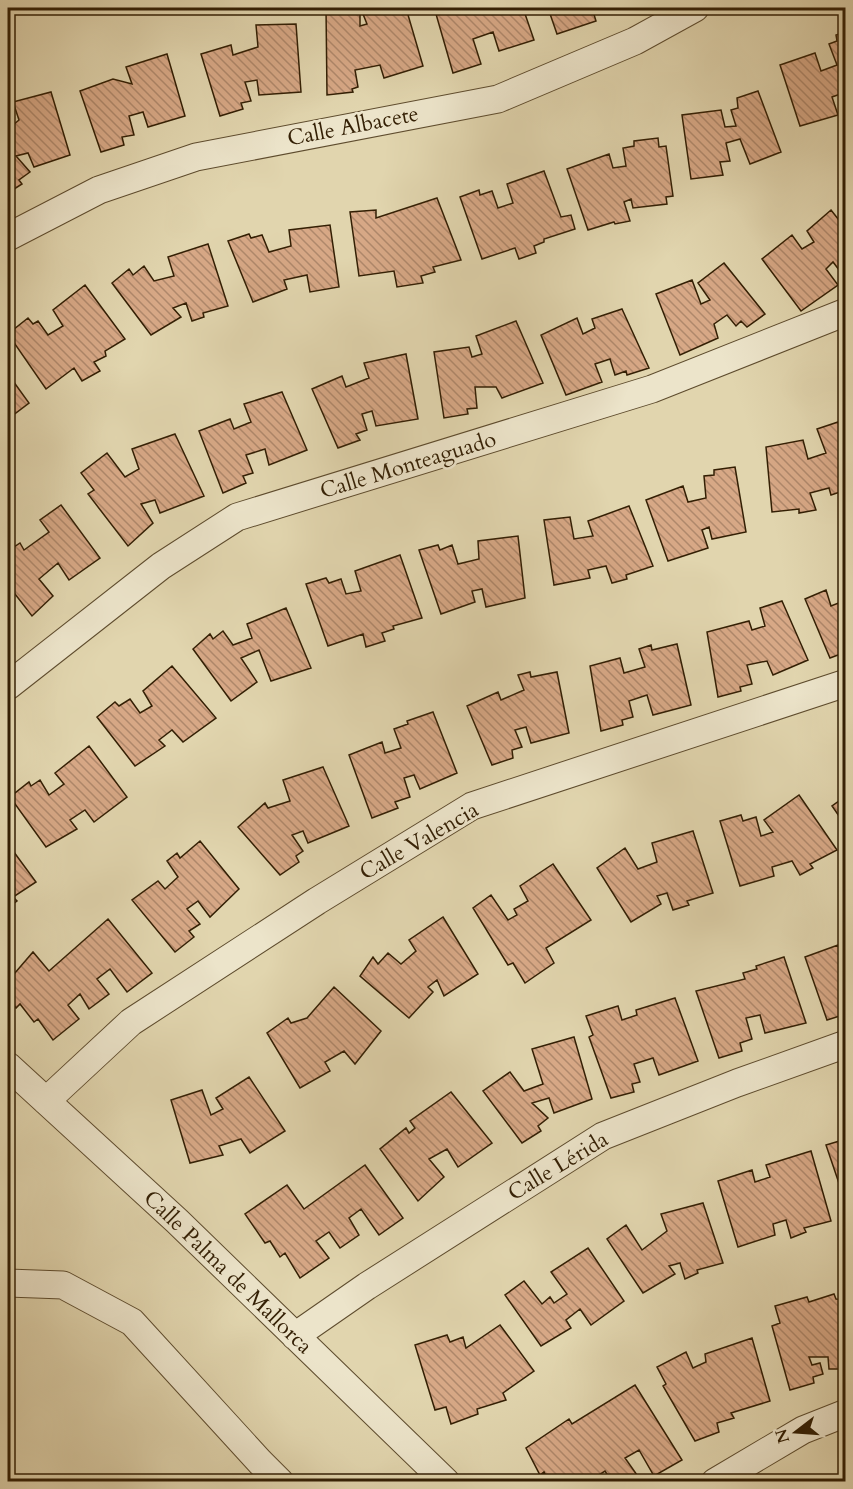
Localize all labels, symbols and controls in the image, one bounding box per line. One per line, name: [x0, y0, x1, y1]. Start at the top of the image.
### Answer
street label: Calle Albacete: [285, 99, 421, 153]
street label: Calle Monteaguado: [316, 424, 500, 506]
street label: Calle Valencia: [354, 795, 484, 887]
street label: Calle Lérida: [502, 1124, 614, 1208]
street label: Calle Palma de Mallorca: [137, 1183, 319, 1361]
north arrow: [766, 1402, 826, 1462]
text: N: [770, 1426, 795, 1446]

